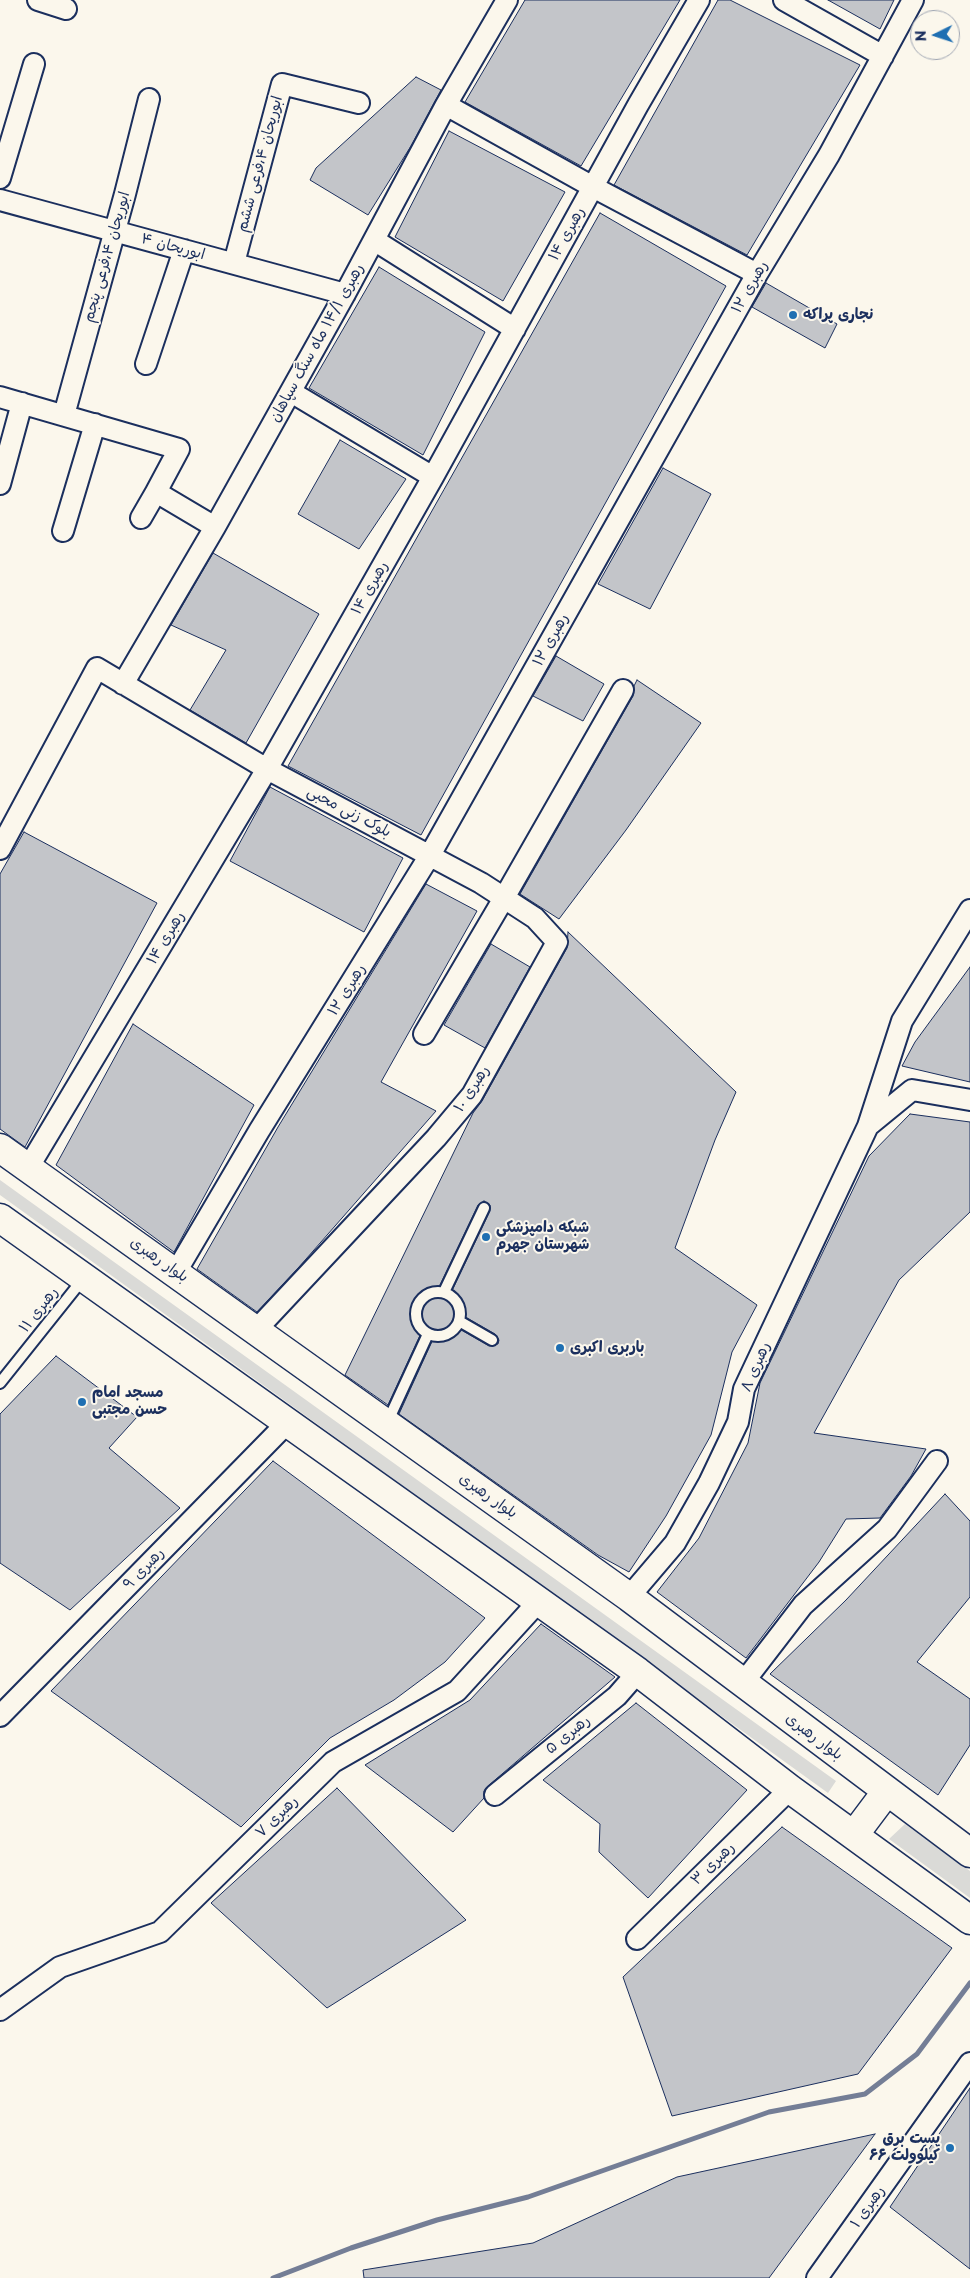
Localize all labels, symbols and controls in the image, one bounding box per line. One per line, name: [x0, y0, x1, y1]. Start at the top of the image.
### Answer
north arrow: [910, 10, 960, 60]
text: N: [910, 30, 931, 42]
street label: ابوریحان ۴،فرعی ششم: [233, 94, 287, 234]
street label: ابوریحان ۴،فرعی پنجم: [80, 190, 134, 324]
street label: رهبری ۱۴: [545, 204, 589, 264]
street label: ابوریحان ۴: [139, 230, 207, 264]
street label: رهبری ۱۲: [728, 258, 772, 316]
street label: رهبری ۱۴/۱ ماه سنگ سپاهان: [266, 261, 368, 425]
place label: نجاری پراکه: [803, 306, 873, 324]
marker: نجاری پراکه: [787, 309, 799, 321]
street label: رهبری ۱۴: [348, 558, 392, 618]
street label: رهبری ۱۲: [529, 611, 573, 669]
street label: بلوک زنی محبی: [304, 782, 394, 842]
street label: رهبری ۱۴: [143, 908, 189, 968]
street label: رهبری ۱۲: [324, 961, 370, 1019]
street label: رهبری ۱۰: [450, 1062, 494, 1116]
place label: شبکه دامپزشکی شهرستان جهرم: [496, 1219, 589, 1254]
marker: شبکه دامپزشکی شهرستان جهرم: [480, 1231, 492, 1243]
street label: بلوار رهبری: [126, 1233, 192, 1287]
street label: رهبری ۱۱: [16, 1284, 62, 1336]
place label: باربری اکبری: [570, 1339, 644, 1357]
street label: رهبری ۸: [737, 1339, 775, 1395]
marker: باربری اکبری: [554, 1342, 566, 1354]
place label: مسجد امام حسن مجتبی: [92, 1384, 167, 1419]
marker: مسجد امام حسن مجتبی: [76, 1396, 88, 1408]
street label: بلوار رهبری: [455, 1469, 521, 1523]
street label: رهبری ۹: [120, 1544, 168, 1594]
street label: بلوار رهبری: [782, 1710, 846, 1764]
street label: رهبری ۵: [542, 1712, 594, 1758]
street label: رهبری ۷: [252, 1792, 302, 1842]
street label: رهبری ۳: [687, 1839, 739, 1889]
place label: پست برق ۶۶ کیلوولت: [869, 2130, 940, 2165]
marker: پست برق ۶۶ کیلوولت: [944, 2142, 956, 2154]
street label: رهبری ۱: [847, 2182, 889, 2232]

